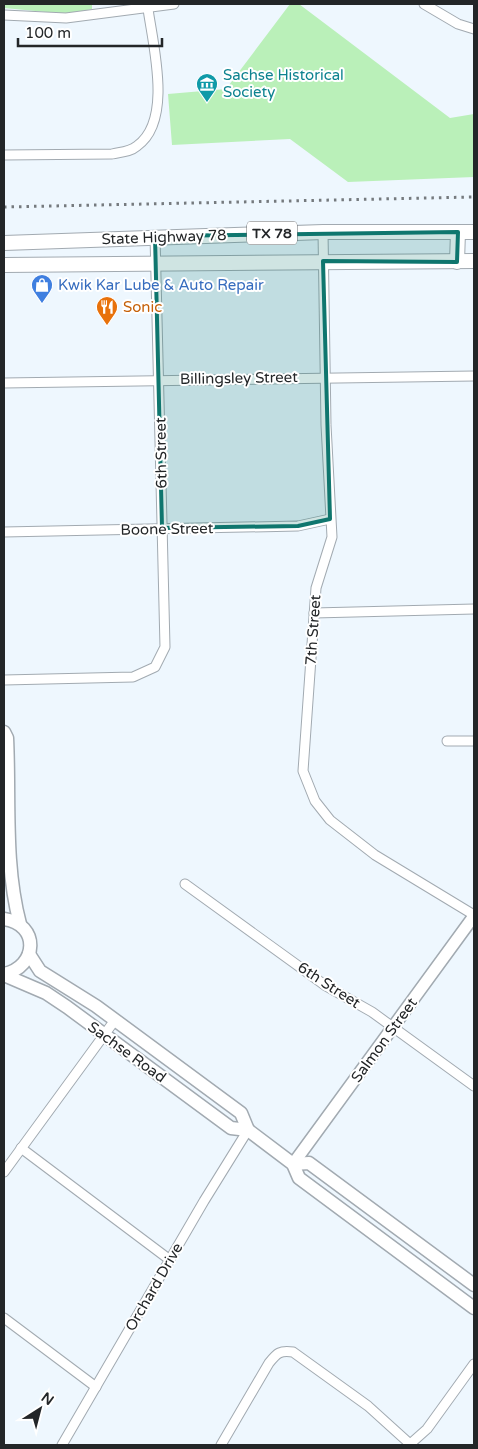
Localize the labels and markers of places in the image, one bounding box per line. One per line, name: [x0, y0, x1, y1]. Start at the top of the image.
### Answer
place label: Sachse Historical Society: [223, 66, 344, 101]
museum icon: Sachse Historical Society: [195, 72, 219, 103]
shop icon: Kwik Kar Lube & Auto Repair: [30, 273, 54, 304]
place label: Kwik Kar Lube & Auto Repair: [58, 276, 264, 294]
restaurant icon: Sonic: [95, 295, 119, 326]
place label: Sonic: [123, 298, 162, 316]

